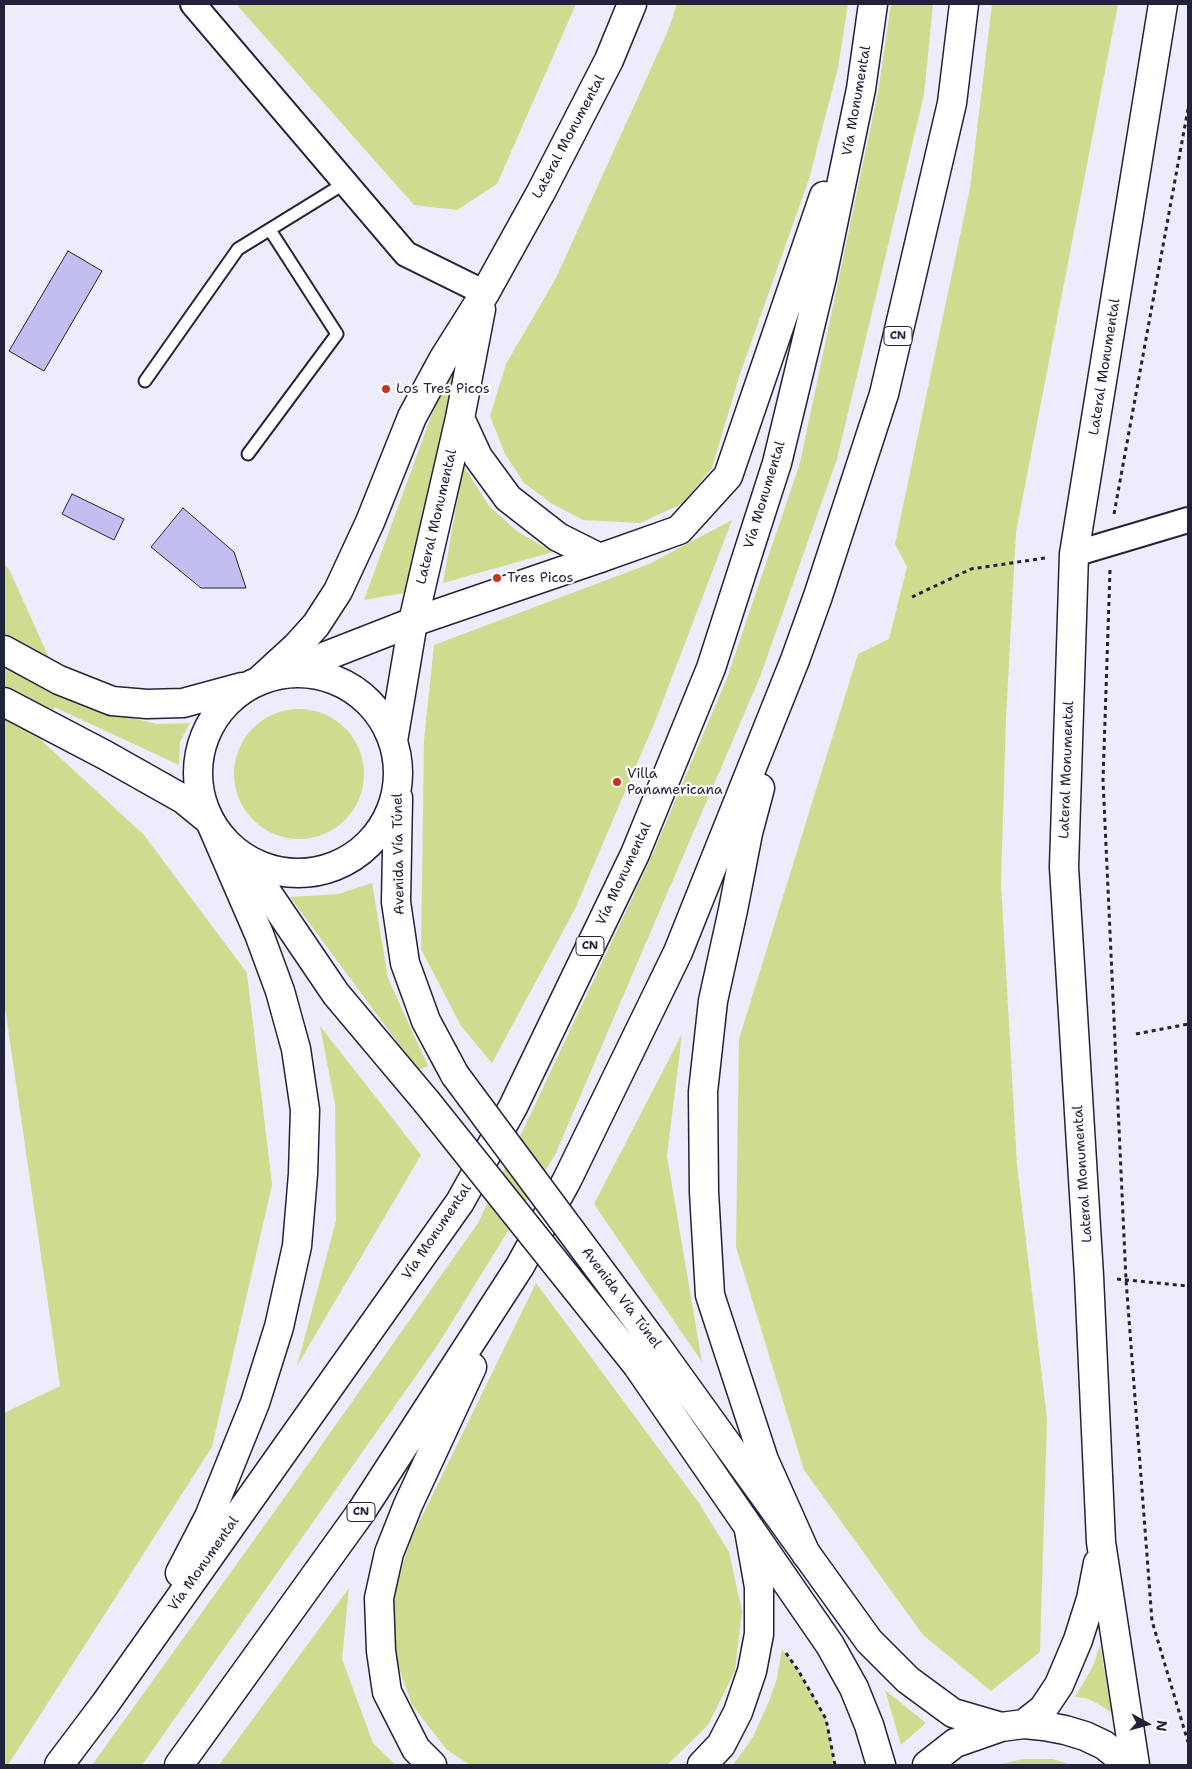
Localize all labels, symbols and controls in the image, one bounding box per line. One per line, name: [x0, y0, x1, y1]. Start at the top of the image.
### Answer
street label: Vía Monumental: [839, 45, 875, 157]
street label: Lateral Monumental: [529, 72, 609, 202]
street label: Lateral Monumental: [1086, 298, 1124, 436]
road number: CN: [884, 326, 912, 346]
place label: Los Tres Picos: [396, 381, 490, 397]
marker: Los Tres Picos: [380, 383, 392, 395]
street label: Vía Monumental: [741, 439, 789, 551]
street label: Lateral Monumental: [413, 448, 461, 586]
place label: Tres Picos: [507, 570, 573, 586]
marker: Tres Picos: [491, 572, 503, 584]
street label: Lateral Monumental: [1056, 701, 1078, 839]
place label: Villa Panamericana: [627, 766, 723, 799]
marker: Villa Panamericana: [611, 776, 623, 788]
street label: Avenida Vía Túnel: [390, 793, 408, 915]
street label: Vía Monumental: [593, 820, 655, 928]
road number: CN: [576, 936, 604, 956]
street label: Lateral Monumental: [1070, 1105, 1096, 1243]
street label: Vía Monumental: [399, 1181, 475, 1283]
street label: Avenida Vía Túnel: [578, 1244, 664, 1352]
road number: CN: [347, 1502, 375, 1521]
street label: Vía Monumental: [165, 1513, 243, 1615]
north arrow: [1122, 1699, 1172, 1749]
text: N: [1152, 1719, 1171, 1732]

